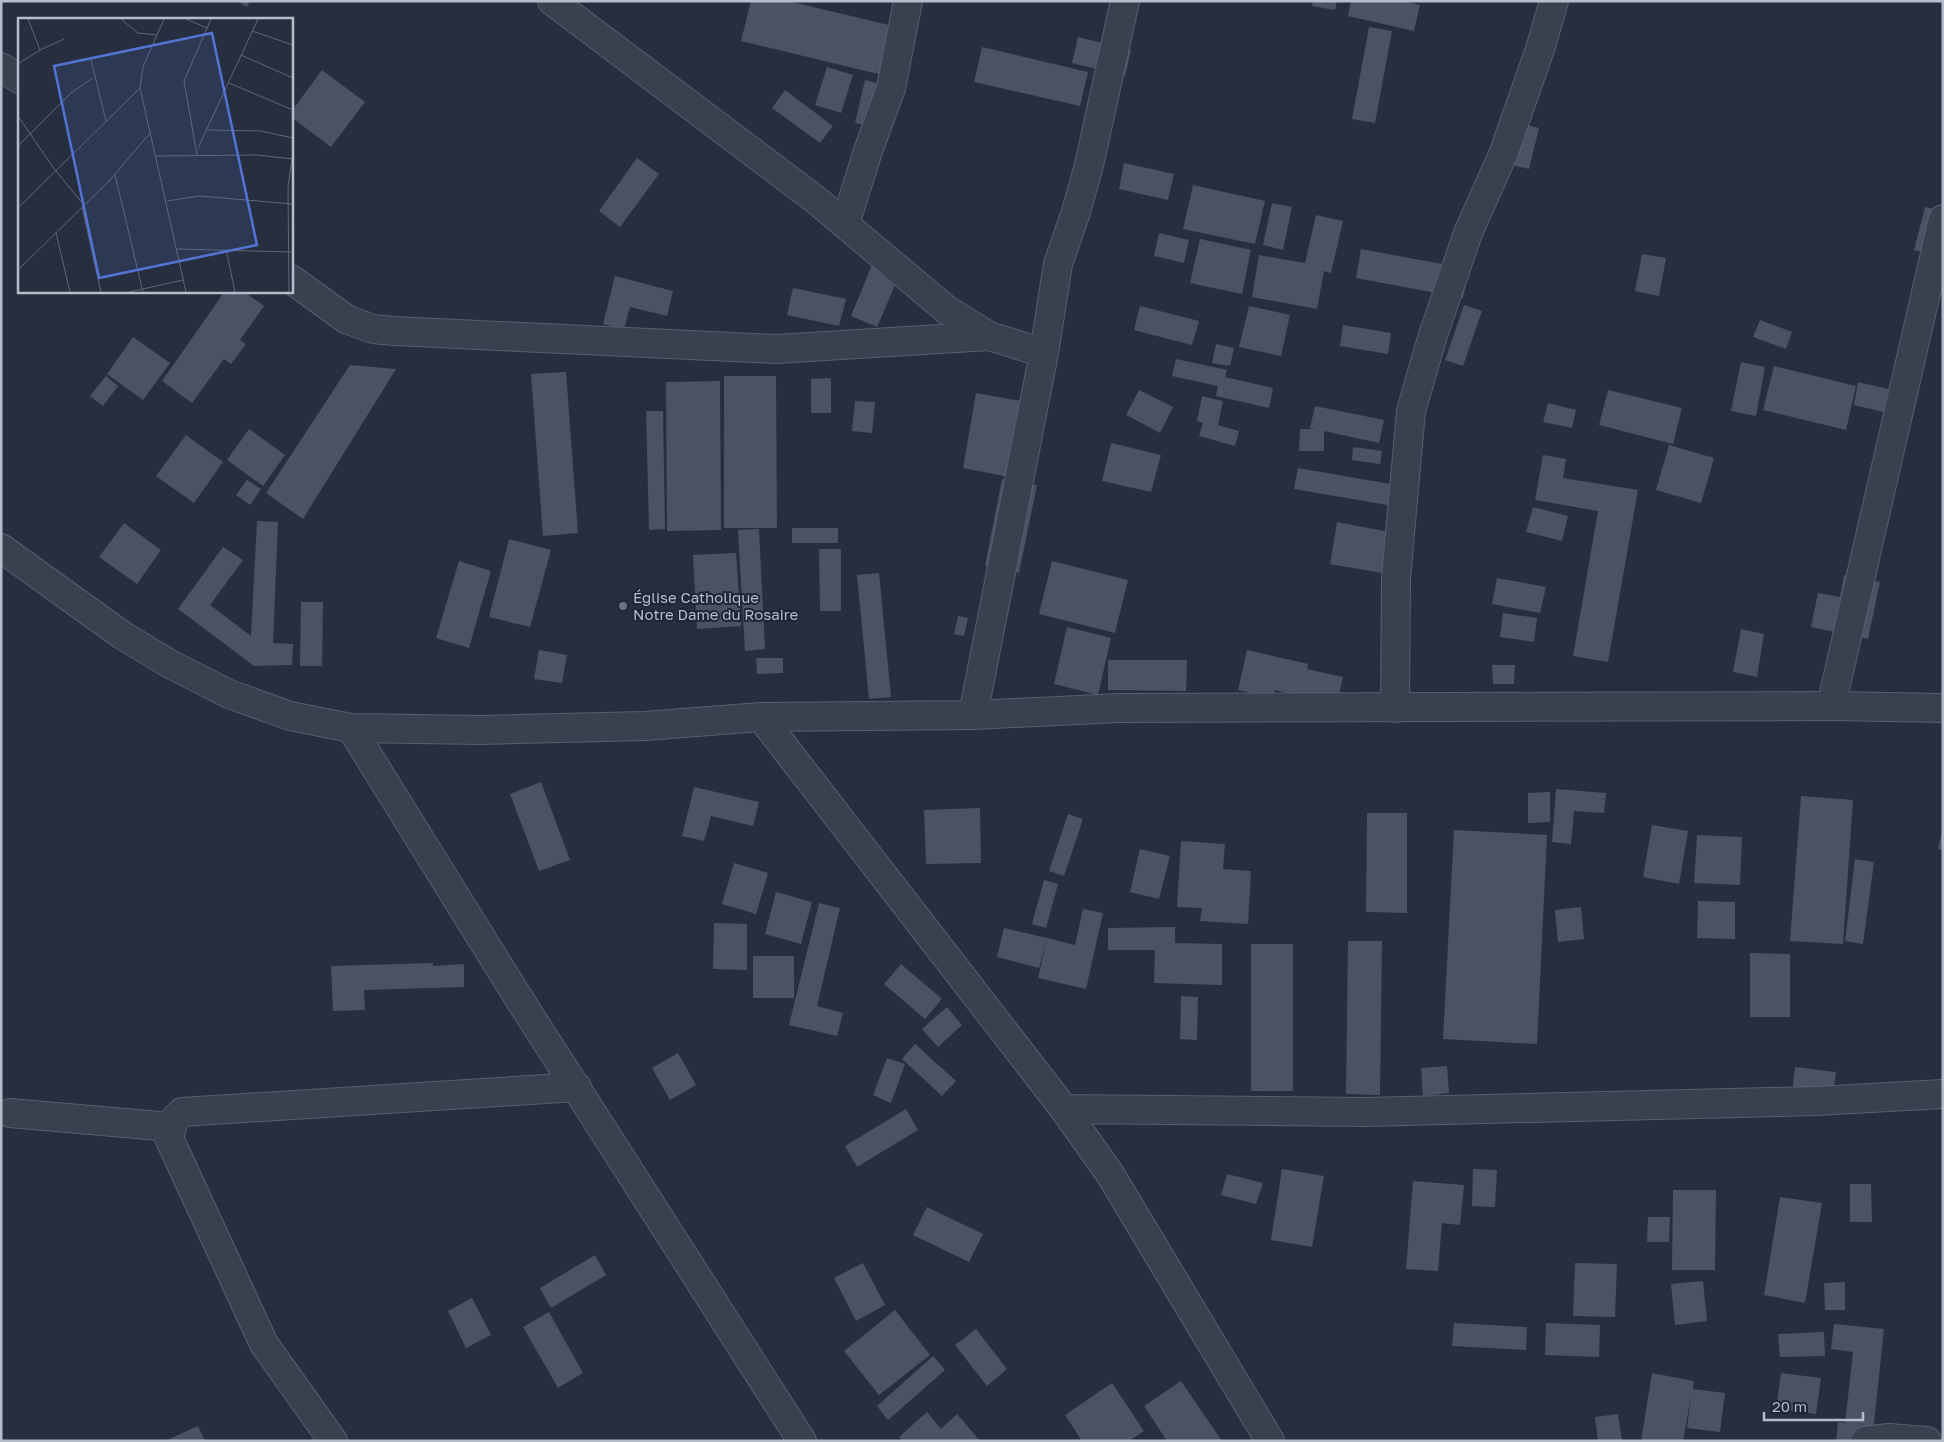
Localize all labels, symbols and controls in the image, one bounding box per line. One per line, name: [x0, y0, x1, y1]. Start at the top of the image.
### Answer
inset map: [18, 18, 292, 292]
place label: Église Catholique Notre Dame du Rosaire: [633, 588, 798, 623]
marker: Église Catholique Notre Dame du Rosaire: [617, 600, 629, 612]
scale bar: [1764, 1390, 1863, 1422]
text: 20 m: [1772, 1397, 1807, 1415]

